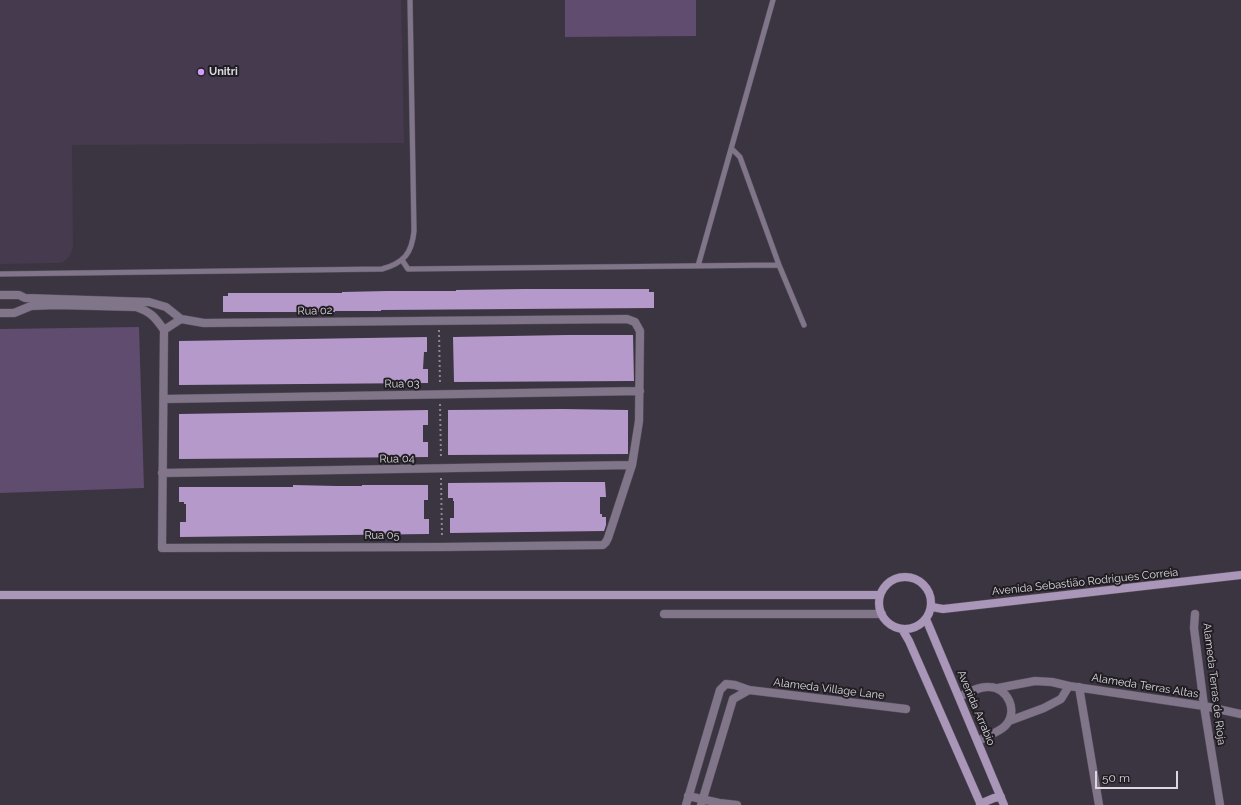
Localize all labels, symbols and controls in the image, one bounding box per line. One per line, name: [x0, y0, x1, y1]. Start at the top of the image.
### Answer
place label: Unitri: [209, 65, 238, 79]
marker: Unitri: [196, 67, 206, 77]
street label: Rua 02: [297, 304, 333, 318]
street label: Rua 03: [384, 377, 420, 391]
street label: Rua 04: [379, 452, 415, 466]
street label: Rua 05: [364, 529, 400, 543]
street label: Avenida Sebastião Rodrigues Correia: [991, 566, 1179, 598]
street label: Alameda Terras de Rioja: [1200, 622, 1228, 746]
street label: Avenida Arrabio: [954, 668, 998, 748]
street label: Alameda Terras Altas: [1091, 671, 1199, 701]
street label: Alameda Village Lane: [773, 676, 885, 702]
scale bar: [1097, 763, 1180, 789]
text: 50 m: [1102, 771, 1130, 785]

